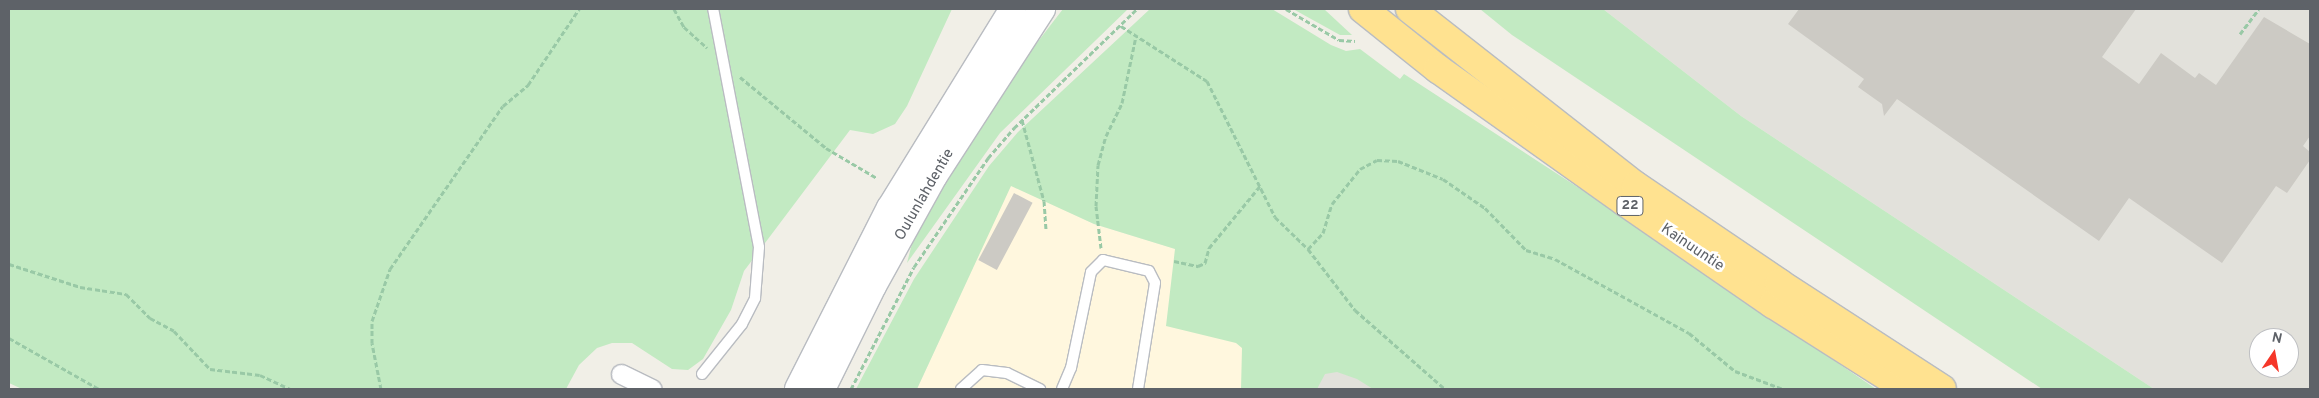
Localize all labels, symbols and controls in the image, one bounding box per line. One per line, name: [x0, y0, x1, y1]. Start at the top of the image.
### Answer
street label: Oulunlahdentie: [891, 146, 959, 244]
road number: 22: [1616, 195, 1644, 218]
street label: Kainuuntie: [1657, 220, 1727, 276]
north arrow: [2249, 328, 2299, 378]
text: N: [2270, 329, 2284, 348]

